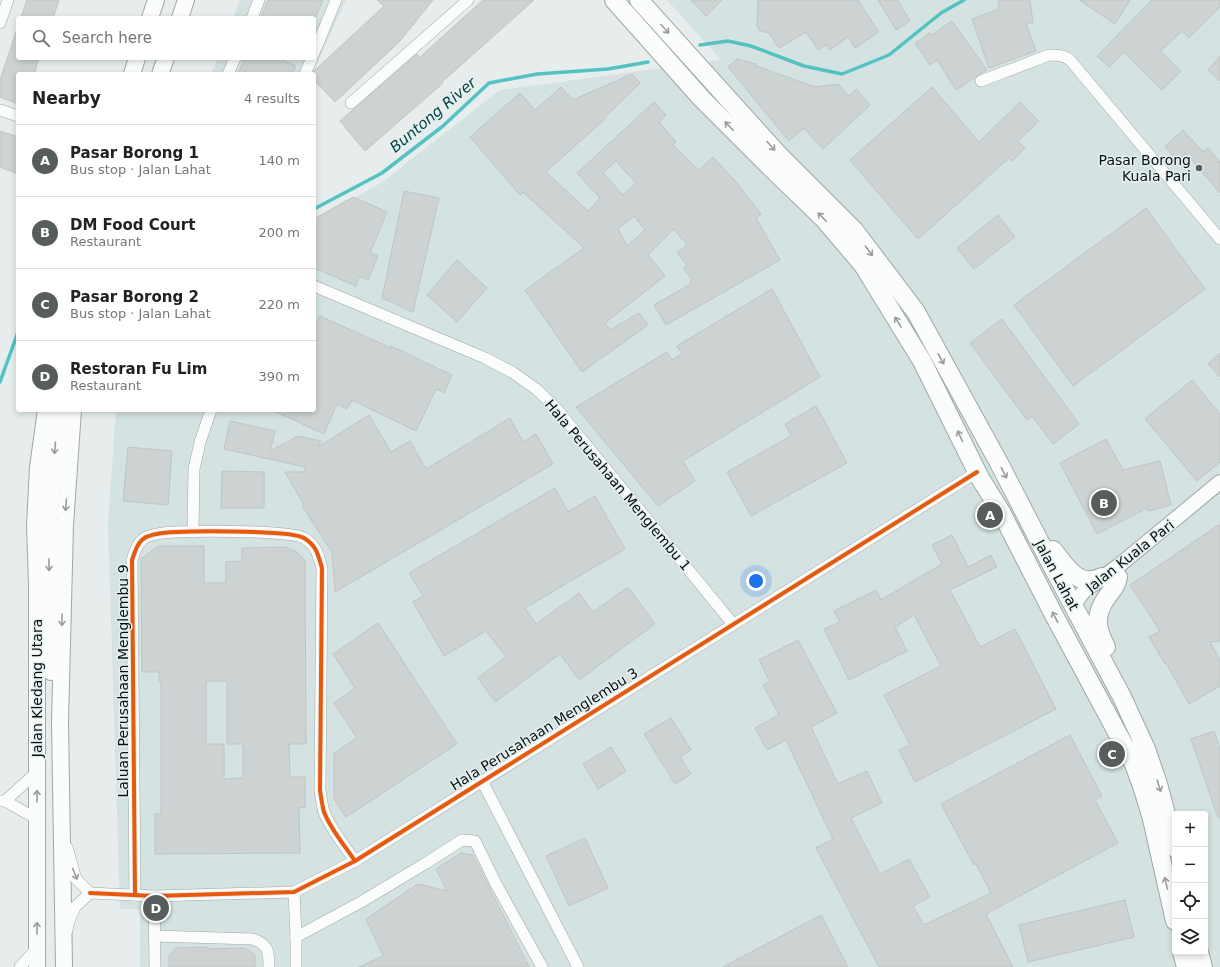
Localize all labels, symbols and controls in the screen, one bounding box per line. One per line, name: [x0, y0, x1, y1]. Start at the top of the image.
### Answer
search box: [16, 16, 316, 60]
one-way arrow: [660, 24, 669, 34]
icon: search: [30, 27, 52, 49]
text: Search here: [62, 29, 152, 47]
water label: Buntong River: [386, 73, 480, 156]
text: Nearby: [32, 88, 101, 108]
text: 4 results: [244, 91, 300, 106]
one-way arrow: [724, 122, 734, 131]
one-way arrow: [766, 141, 776, 151]
text: Pasar Borong 1: [70, 144, 199, 162]
place label: Pasar Borong Kuala Pari: [1099, 152, 1191, 184]
text: A: [40, 153, 50, 168]
text: 140 m: [258, 153, 300, 168]
text: Bus stop · Jalan Lahat: [70, 162, 211, 177]
marker: Pasar Borong Kuala Pari: [1194, 163, 1204, 173]
one-way arrow: [817, 212, 827, 222]
text: DM Food Court: [70, 216, 195, 234]
text: B: [40, 225, 50, 240]
text: 200 m: [258, 225, 300, 240]
text: Restaurant: [70, 234, 141, 249]
one-way arrow: [865, 245, 874, 256]
text: Pasar Borong 2: [70, 288, 199, 306]
text: C: [40, 297, 50, 312]
text: 220 m: [258, 297, 300, 312]
text: Bus stop · Jalan Lahat: [70, 306, 211, 321]
one-way arrow: [894, 316, 902, 328]
one-way arrow: [938, 353, 946, 365]
text: Restoran Fu Lim: [70, 360, 207, 378]
text: D: [40, 369, 50, 384]
text: 390 m: [258, 369, 300, 384]
text: Restaurant: [70, 378, 141, 393]
street label: Hala Perusahaan Menglembu 1: [542, 396, 694, 574]
one-way arrow: [956, 431, 963, 443]
one-way arrow: [52, 441, 59, 454]
one-way arrow: [1001, 466, 1008, 478]
pin: B: [1091, 488, 1117, 518]
one-way arrow: [63, 498, 70, 511]
pin: A: [977, 500, 1003, 530]
street label: Jalan Kuala Pari: [1082, 517, 1177, 596]
street label: Jalan Lahat: [1031, 536, 1083, 614]
one-way arrow: [46, 558, 53, 571]
street label: Laluan Perusahaan Menglembu 9: [115, 564, 131, 798]
your location: [746, 571, 766, 591]
one-way arrow: [1050, 611, 1058, 623]
one-way arrow: [59, 613, 66, 626]
street label: Jalan Kledang Utara: [29, 619, 45, 758]
street label: Hala Perusahaan Menglembu 3: [447, 664, 641, 794]
pin: C: [1099, 739, 1125, 769]
one-way arrow: [1156, 779, 1163, 792]
one-way arrow: [33, 790, 41, 803]
map controls: [1172, 811, 1208, 955]
button: +: [1172, 811, 1208, 847]
button: −: [1172, 847, 1208, 883]
one-way arrow: [72, 868, 79, 880]
one-way arrow: [1162, 876, 1170, 889]
button: locate: [1172, 883, 1208, 919]
pin: D: [143, 893, 169, 923]
button: layers: [1172, 919, 1208, 955]
one-way arrow: [33, 922, 41, 935]

